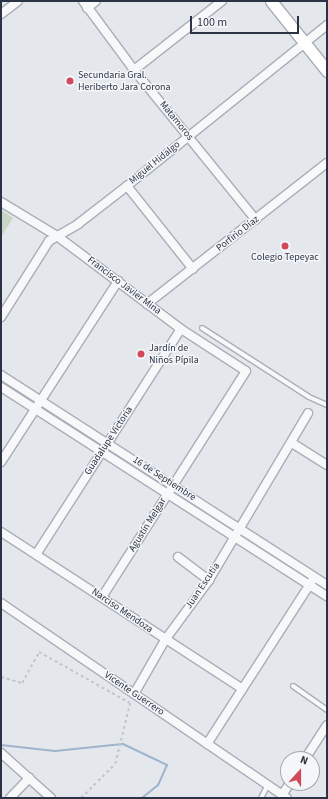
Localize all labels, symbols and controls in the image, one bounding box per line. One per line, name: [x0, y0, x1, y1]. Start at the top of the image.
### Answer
scale bar: [192, 8, 301, 34]
text: 100 m: [197, 14, 227, 31]
place label: Secundaria Gral. Heriberto Jara Corona: [78, 69, 171, 92]
marker: Secundaria Gral. Heriberto Jara Corona: [65, 76, 75, 86]
street label: Matamoros: [157, 99, 195, 143]
street label: Miguel Hidalgo: [127, 139, 183, 187]
street label: Porfirio Díaz: [214, 214, 262, 254]
marker: Colegio Tepeyac: [280, 241, 290, 251]
place label: Colegio Tepeyac: [251, 252, 319, 264]
street label: Francisco Javier Mina: [85, 254, 163, 318]
place label: Jardín de Niños Pípila: [149, 342, 199, 366]
marker: Jardín de Niños Pípila: [136, 349, 146, 359]
street label: Guadalupe Victoria: [82, 404, 136, 478]
street label: 16 de Septiembre: [130, 454, 198, 504]
street label: Agustín Melgar: [127, 496, 169, 554]
street label: Juan Escutia: [183, 561, 223, 611]
street label: Narciso Mendoza: [89, 586, 155, 636]
street label: Vicente Guerrero: [102, 670, 166, 718]
north arrow: [280, 751, 320, 791]
text: N: [298, 752, 310, 769]

